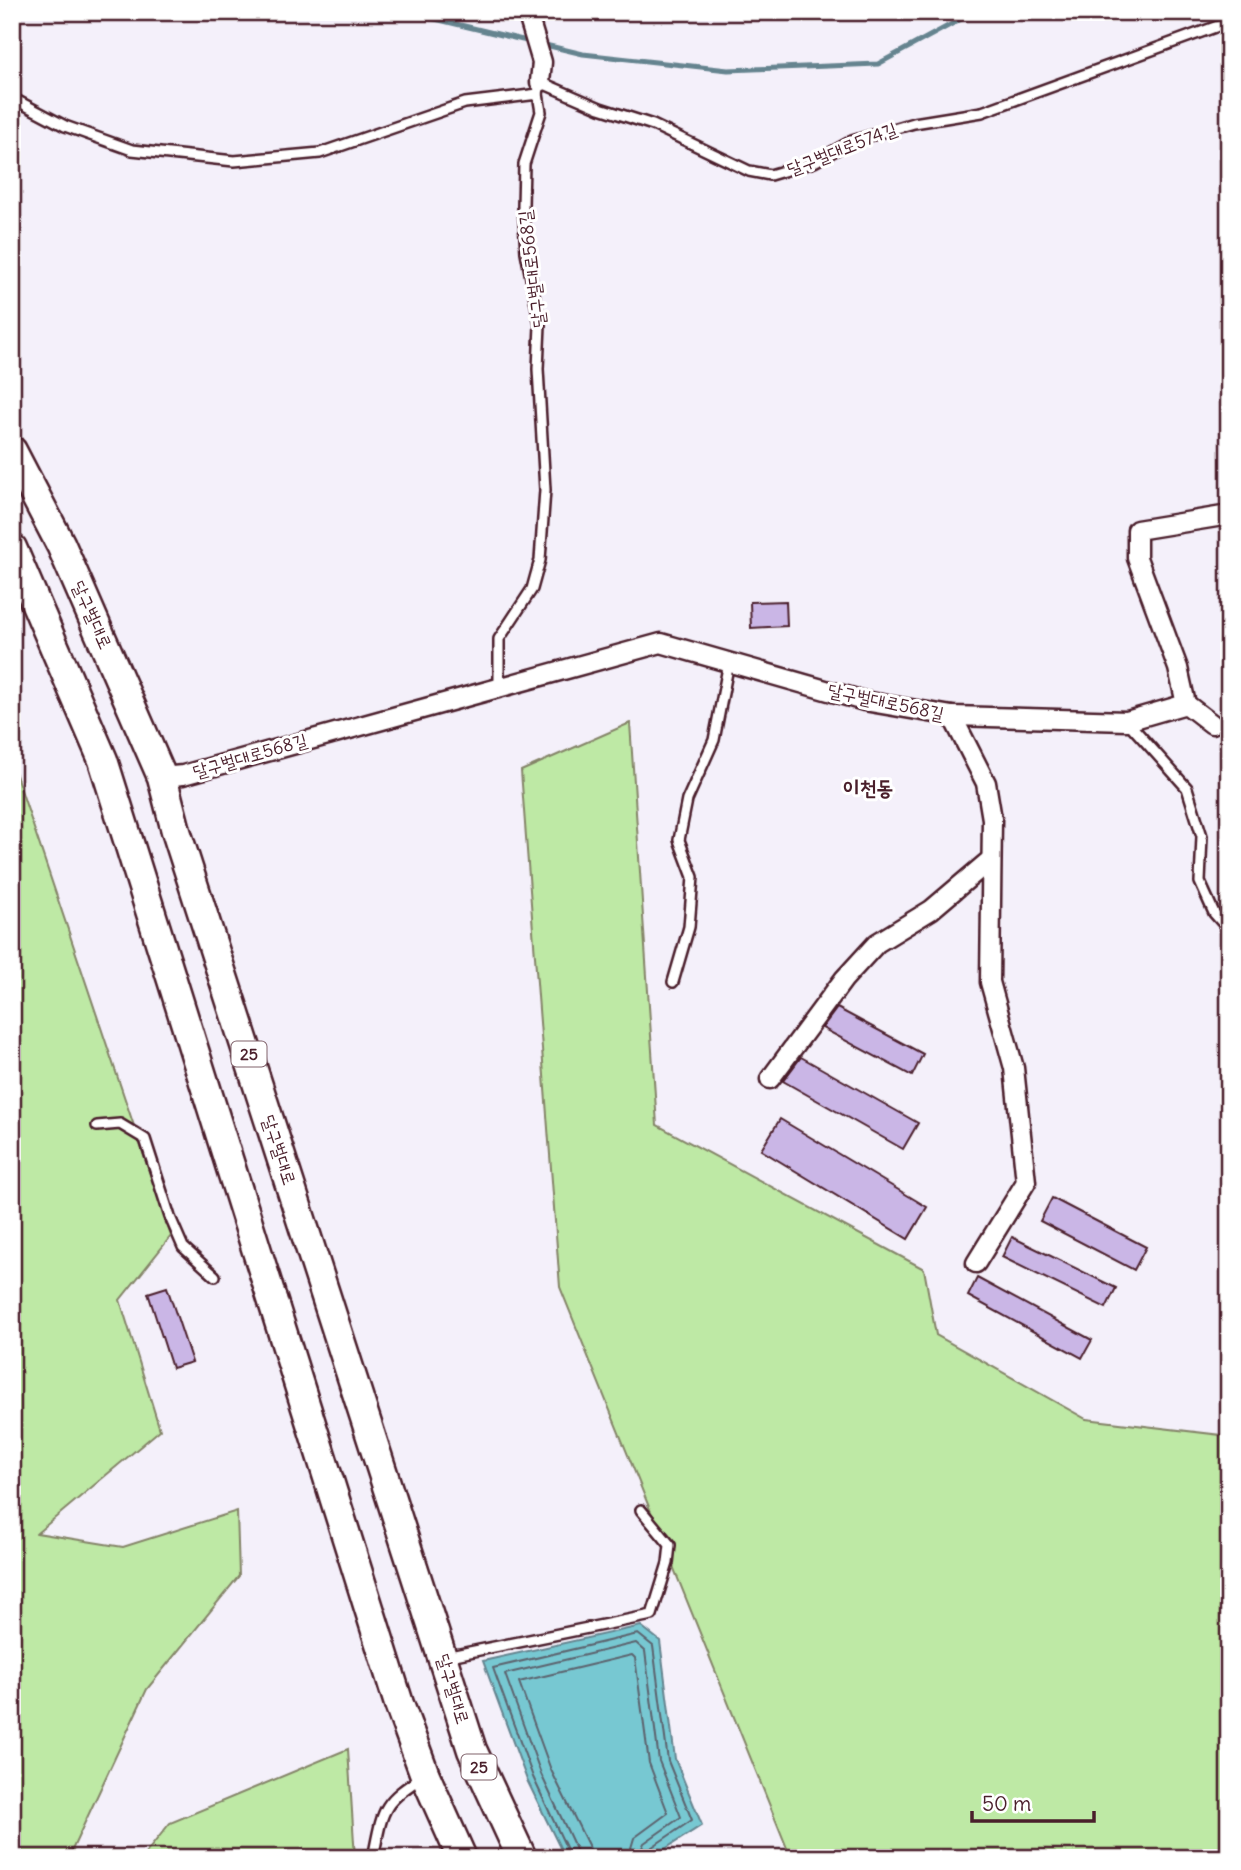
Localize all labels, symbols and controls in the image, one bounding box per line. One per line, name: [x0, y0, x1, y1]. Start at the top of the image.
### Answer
street label: 달구벌대로574길: [784, 117, 901, 180]
street label: 달구벌대로568길: [513, 209, 550, 329]
street label: 달구벌대로: [67, 577, 118, 653]
street label: 달구벌대로568길: [826, 678, 947, 725]
street label: 달구벌대로568길: [190, 728, 310, 783]
district label: 이천동: [843, 774, 893, 801]
road number: 25: [232, 1042, 266, 1066]
street label: 달구벌대로: [257, 1112, 302, 1188]
street label: 달구벌대로: [432, 1651, 475, 1727]
road number: 25: [462, 1754, 496, 1779]
scale bar: [972, 1779, 1094, 1823]
text: 50 m: [982, 1790, 1031, 1817]

